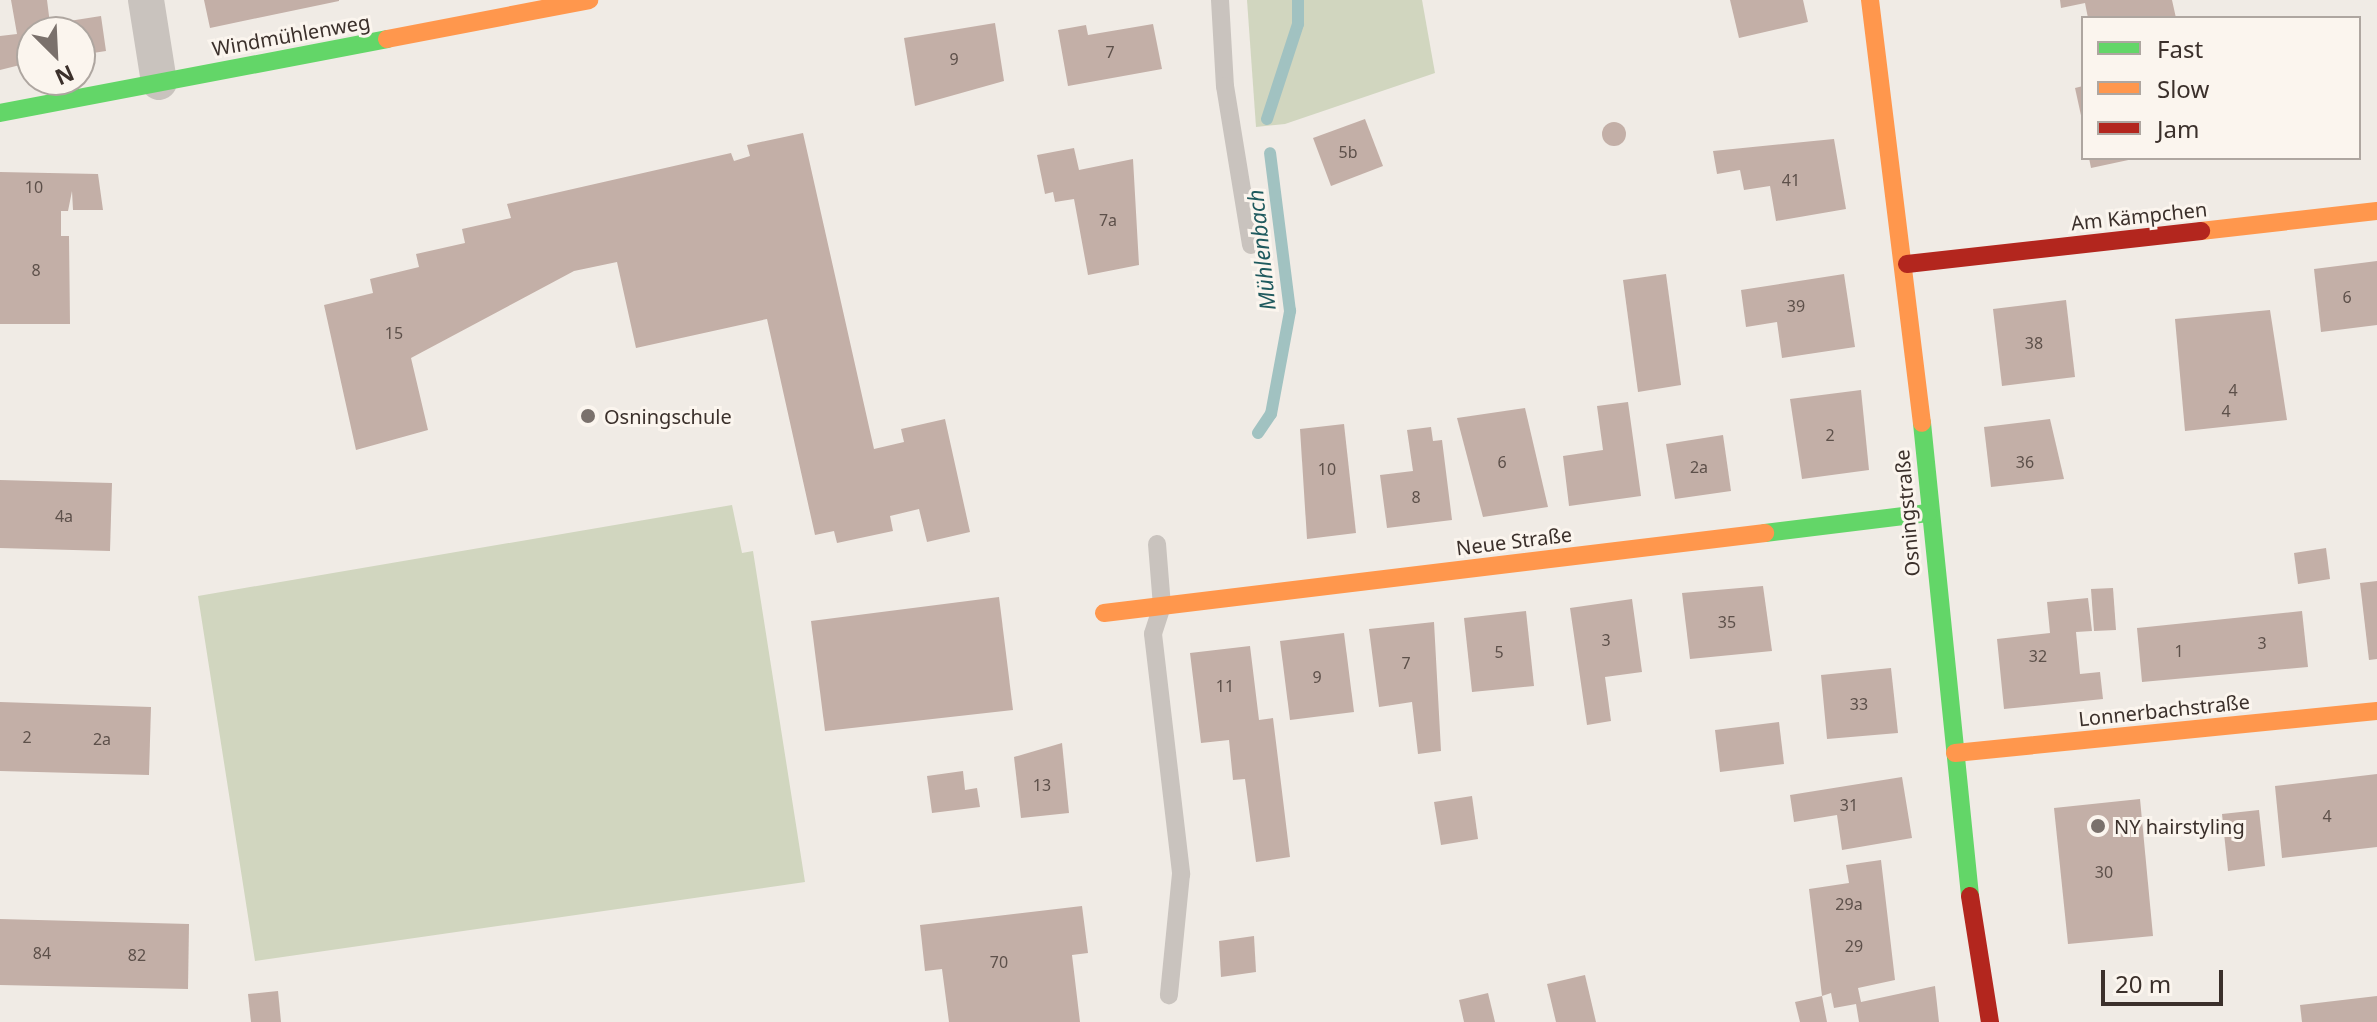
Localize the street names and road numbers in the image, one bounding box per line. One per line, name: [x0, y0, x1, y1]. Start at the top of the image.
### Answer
street label: Windmühlenweg: [210, 9, 372, 61]
street label: Am Kämpchen: [2070, 197, 2208, 235]
street label: Osningstraße: [1890, 449, 1924, 577]
street label: Neue Straße: [1455, 522, 1573, 560]
street label: Lonnerbachstraße: [2077, 689, 2251, 731]

